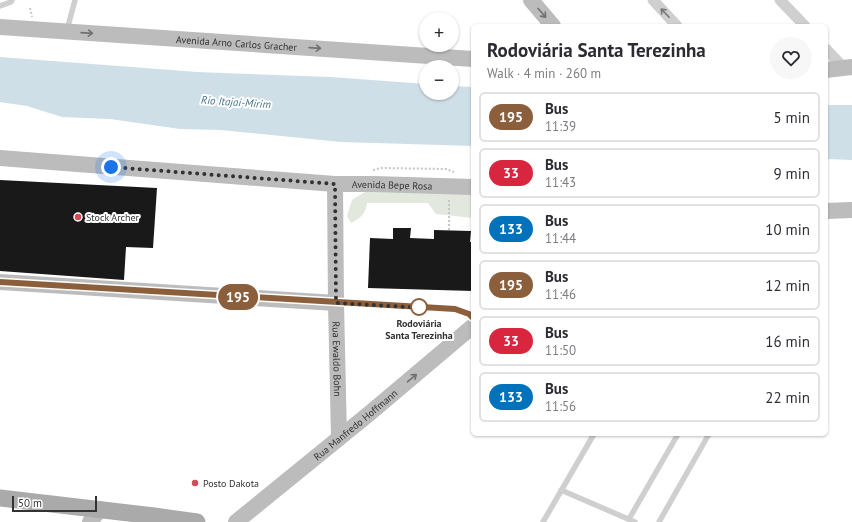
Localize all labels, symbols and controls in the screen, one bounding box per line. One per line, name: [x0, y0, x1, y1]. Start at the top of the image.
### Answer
one-way arrow: [537, 8, 546, 18]
one-way arrow: [660, 8, 670, 18]
map controls: [419, 12, 459, 100]
button: +: [419, 12, 459, 52]
one-way arrow: [80, 30, 93, 37]
street label: Avenida Arno Carlos Gracher: [176, 32, 298, 54]
button: heart: [770, 37, 812, 79]
text: Rodoviária Santa Terezinha: [487, 38, 706, 62]
one-way arrow: [308, 45, 321, 52]
button: −: [419, 60, 459, 100]
text: Walk · 4 min · 260 m: [487, 65, 601, 82]
water label: Rio Itajaí-Mirim: [201, 93, 271, 111]
text: Bus: [545, 99, 568, 118]
text: 195: [499, 108, 523, 126]
text: 5 min: [773, 108, 810, 127]
text: 11:39: [545, 118, 576, 135]
text: Bus: [545, 155, 568, 174]
your location: [101, 157, 121, 177]
text: 33: [503, 164, 519, 182]
text: 9 min: [773, 164, 810, 183]
text: 11:43: [545, 174, 576, 191]
street label: Avenida Bepe Rosa: [352, 178, 433, 192]
place label: Stock Archer: [86, 211, 140, 224]
text: Bus: [545, 211, 568, 230]
marker: Stock Archer: [73, 212, 83, 222]
text: 133: [499, 220, 523, 238]
text: 10 min: [765, 220, 810, 239]
text: 11:44: [545, 230, 576, 247]
text: Bus: [545, 267, 568, 286]
text: 195: [499, 276, 523, 294]
text: 12 min: [765, 276, 810, 295]
line badge: 195: [215, 284, 261, 310]
text: 11:46: [545, 286, 576, 303]
text: 195: [226, 288, 250, 306]
marker: Rodoviária Santa Terezinha: [410, 298, 428, 316]
place label: Rodoviária Santa Terezinha: [385, 317, 453, 342]
street label: Rua Ewaldo Bohn: [330, 321, 345, 397]
text: Bus: [545, 323, 568, 342]
text: 33: [503, 332, 519, 350]
text: 16 min: [765, 332, 810, 351]
text: 11:50: [545, 342, 576, 359]
one-way arrow: [407, 373, 417, 382]
text: Bus: [545, 379, 568, 398]
street label: Rua Manfredo Hoffmann: [311, 386, 400, 463]
text: 133: [499, 388, 523, 406]
text: 22 min: [765, 388, 810, 407]
text: 11:56: [545, 398, 576, 415]
place label: Posto Dakota: [203, 477, 259, 490]
marker: Posto Dakota: [190, 478, 200, 488]
scale bar: [12, 494, 97, 513]
text: 50 m: [18, 496, 42, 510]

